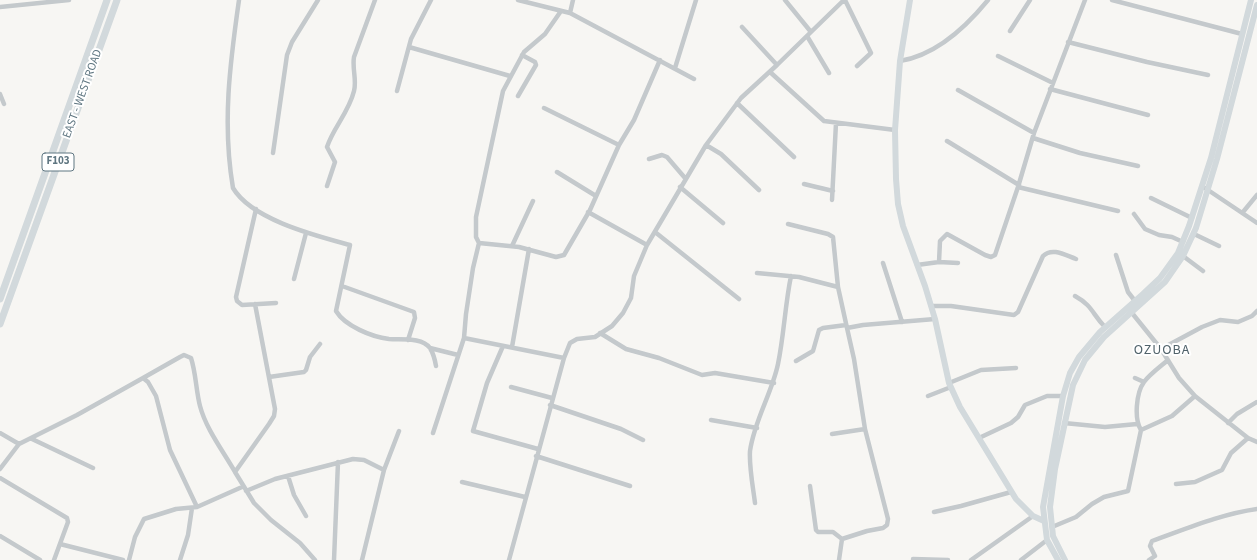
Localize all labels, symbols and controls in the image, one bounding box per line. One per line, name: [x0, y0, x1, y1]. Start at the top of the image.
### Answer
street label: EAST - WEST ROAD: [60, 48, 106, 140]
road number: F103: [42, 153, 74, 171]
district label: OZUOBA: [1134, 343, 1190, 359]

